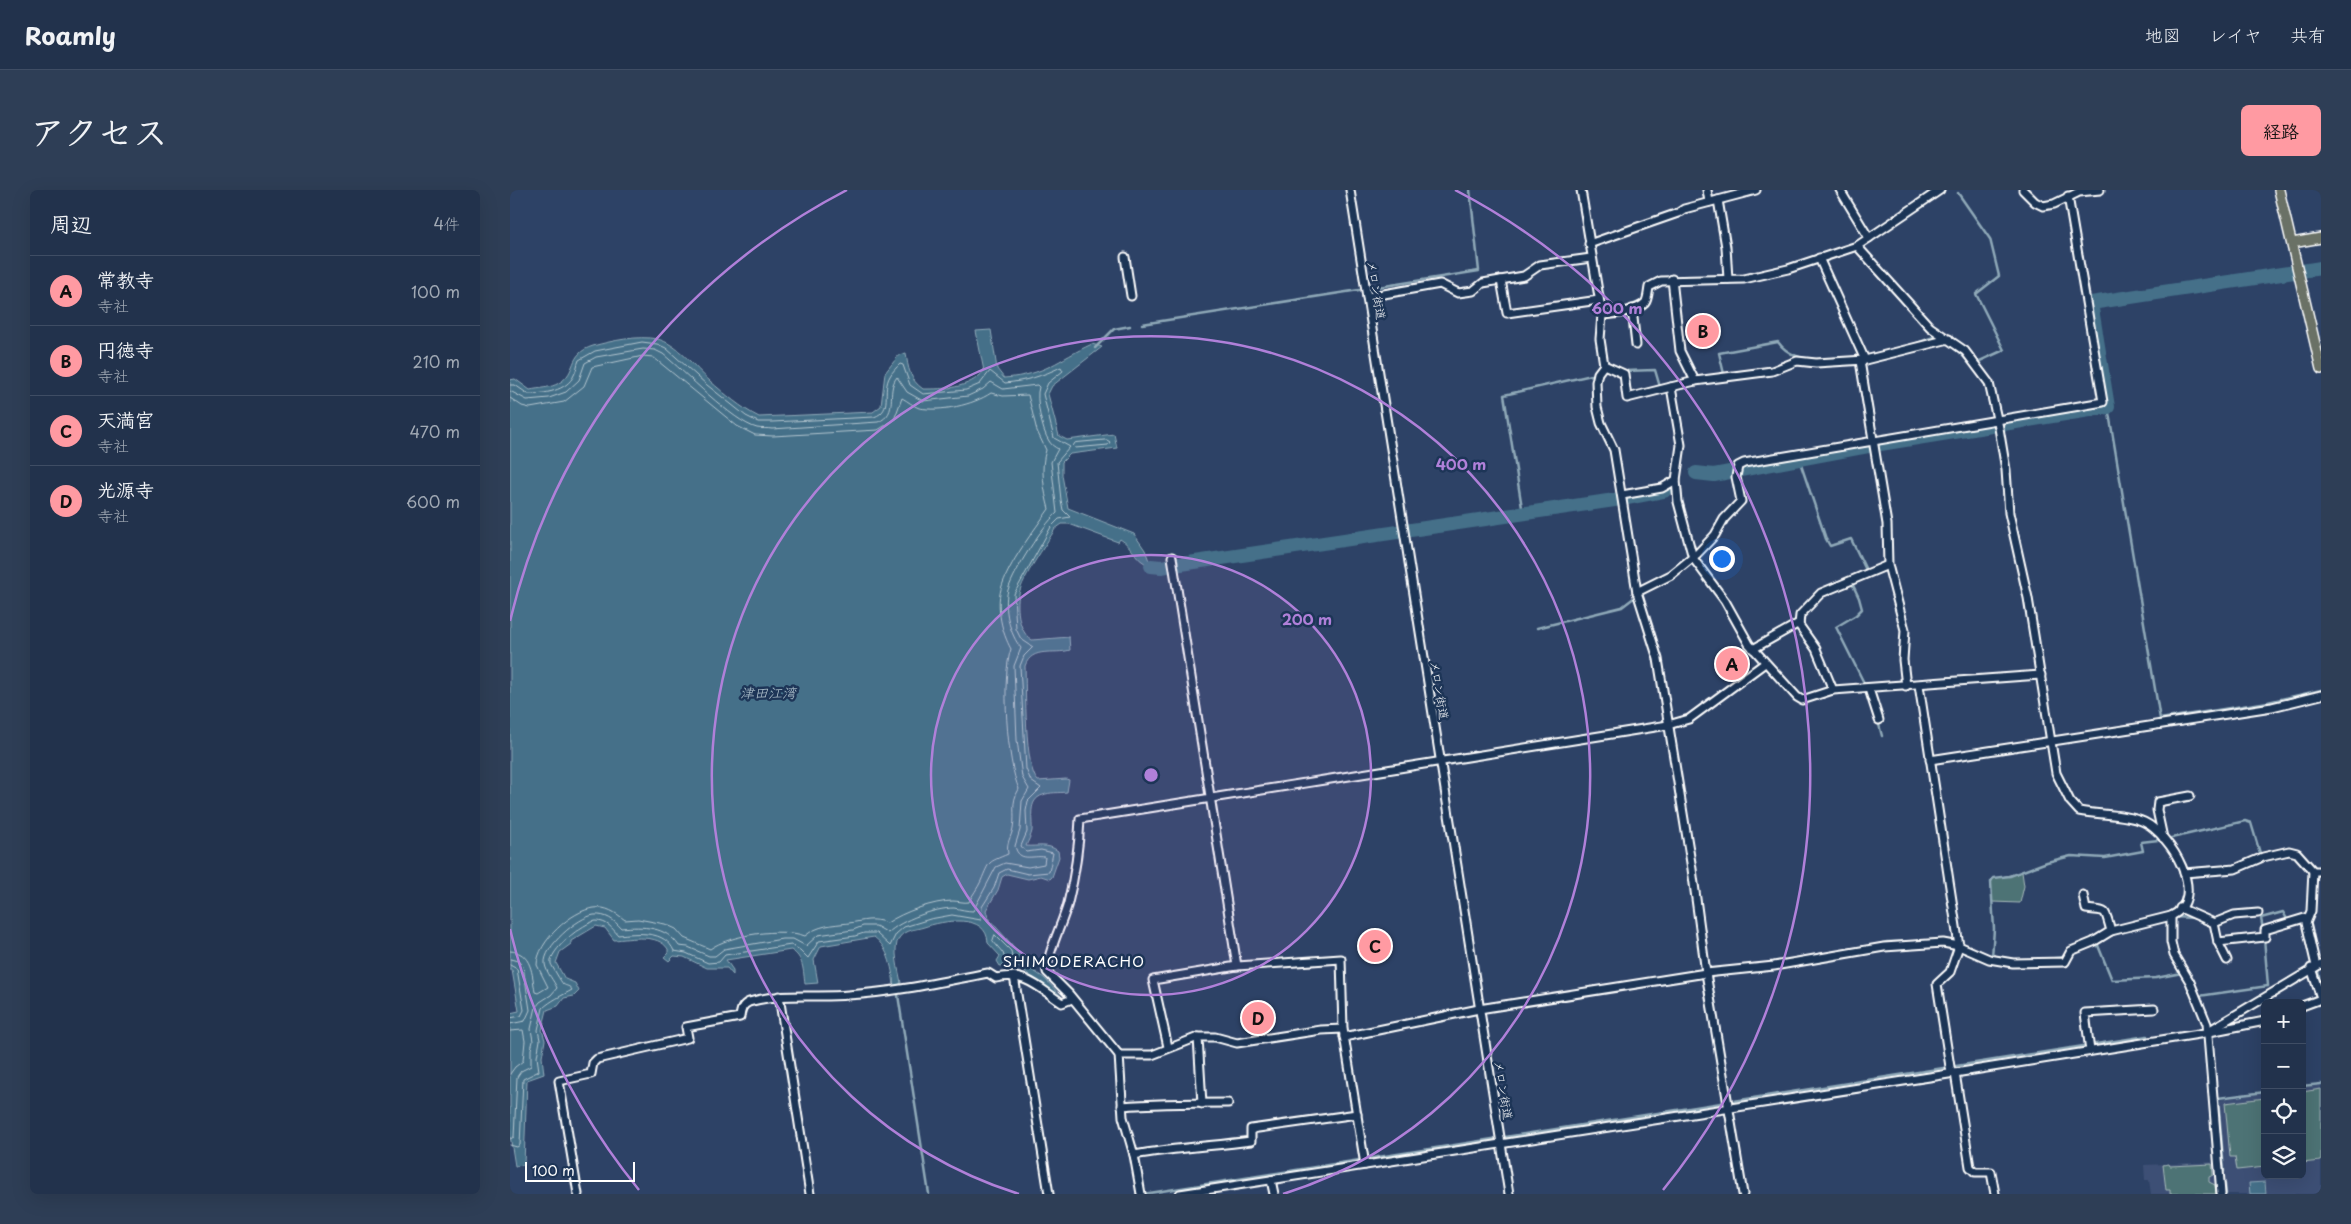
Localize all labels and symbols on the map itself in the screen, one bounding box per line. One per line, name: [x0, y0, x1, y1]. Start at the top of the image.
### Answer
street label: メロン街道: [1363, 259, 1391, 321]
text: 600 m: [1591, 296, 1643, 319]
pin: B: [1687, 312, 1719, 350]
text: 400 m: [1436, 452, 1486, 475]
your location: [1709, 546, 1735, 572]
text: 200 m: [1282, 607, 1332, 630]
pin: A: [1716, 645, 1748, 683]
street label: メロン街道: [1426, 659, 1454, 721]
water label: 津田江湾: [740, 682, 798, 703]
centre of rings: [1142, 766, 1160, 784]
pin: C: [1359, 927, 1391, 965]
district label: SHIMODERACHO: [1003, 949, 1145, 972]
pin: D: [1242, 999, 1274, 1037]
street label: メロン街道: [1490, 1059, 1518, 1121]
scale bar: [525, 1159, 635, 1182]

